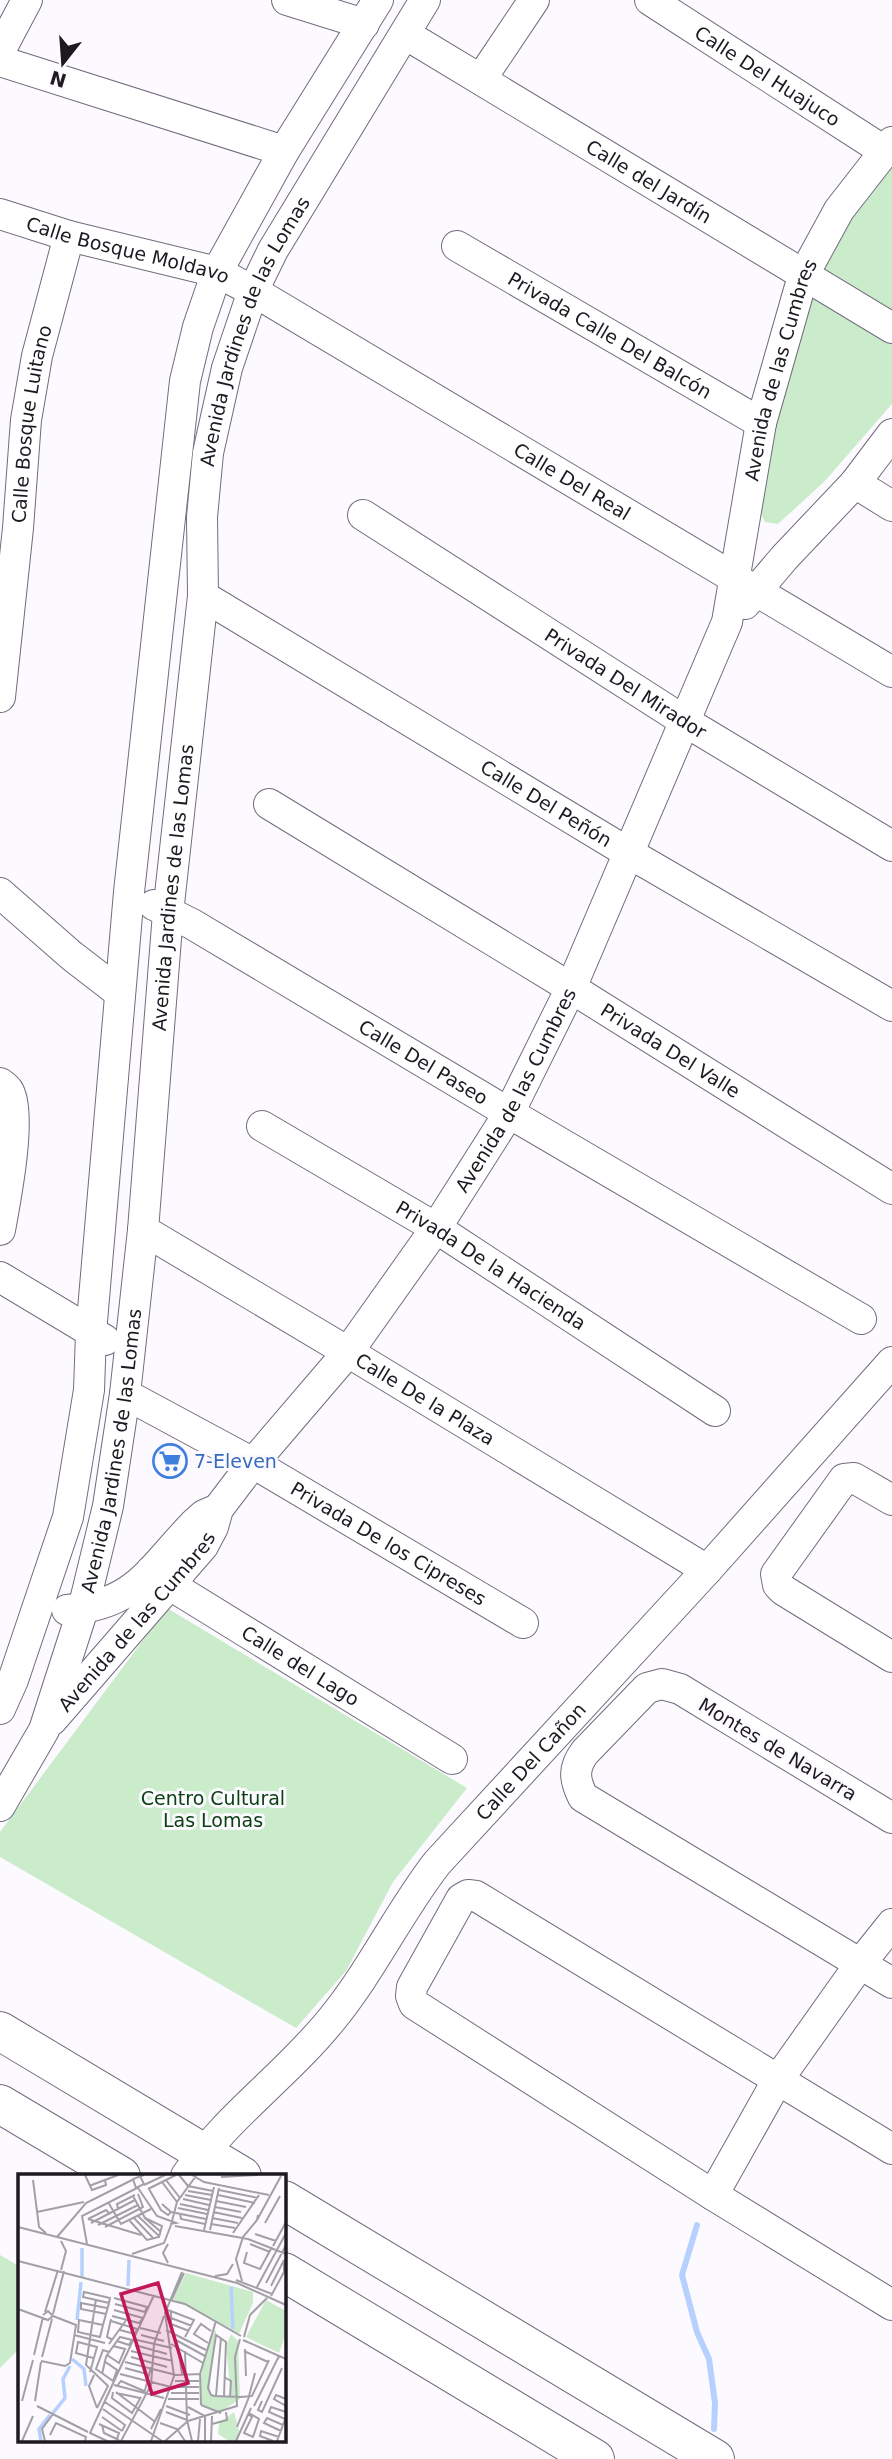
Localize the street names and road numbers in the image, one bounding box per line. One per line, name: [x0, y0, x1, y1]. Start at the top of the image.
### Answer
street label: Calle Del Huajuco: [691, 21, 844, 131]
street label: Calle del Jardín: [582, 135, 716, 228]
street label: Avenida Jardines de las Lomas: [196, 192, 314, 468]
street label: Calle Bosque Moldavo: [24, 212, 234, 288]
street label: Avenida de las Cumbres: [740, 255, 821, 483]
street label: Privada Calle Del Balcón: [504, 267, 716, 403]
street label: Calle Bosque Luitano: [7, 322, 56, 524]
street label: Calle Del Real: [510, 438, 634, 525]
street label: Privada Del Mirador: [541, 624, 711, 743]
street label: Avenida Jardines de las Lomas: [148, 743, 198, 1032]
street label: Calle Del Peñón: [477, 755, 616, 851]
street label: Avenida de las Cumbres: [451, 984, 580, 1196]
street label: Privada Del Valle: [597, 999, 744, 1102]
street label: Calle Del Paseo: [355, 1015, 492, 1109]
street label: Privada De la Hacienda: [392, 1196, 590, 1334]
street label: Avenida Jardines de las Lomas: [76, 1307, 145, 1595]
street label: Calle De la Plaza: [352, 1348, 499, 1450]
street label: Privada De los Cipreses: [287, 1477, 490, 1610]
street label: Avenida de las Cumbres: [54, 1528, 219, 1716]
street label: Calle del Lago: [238, 1621, 363, 1710]
street label: Montes de Navarra: [695, 1693, 861, 1805]
street label: Calle Del Cañon: [471, 1698, 590, 1825]

